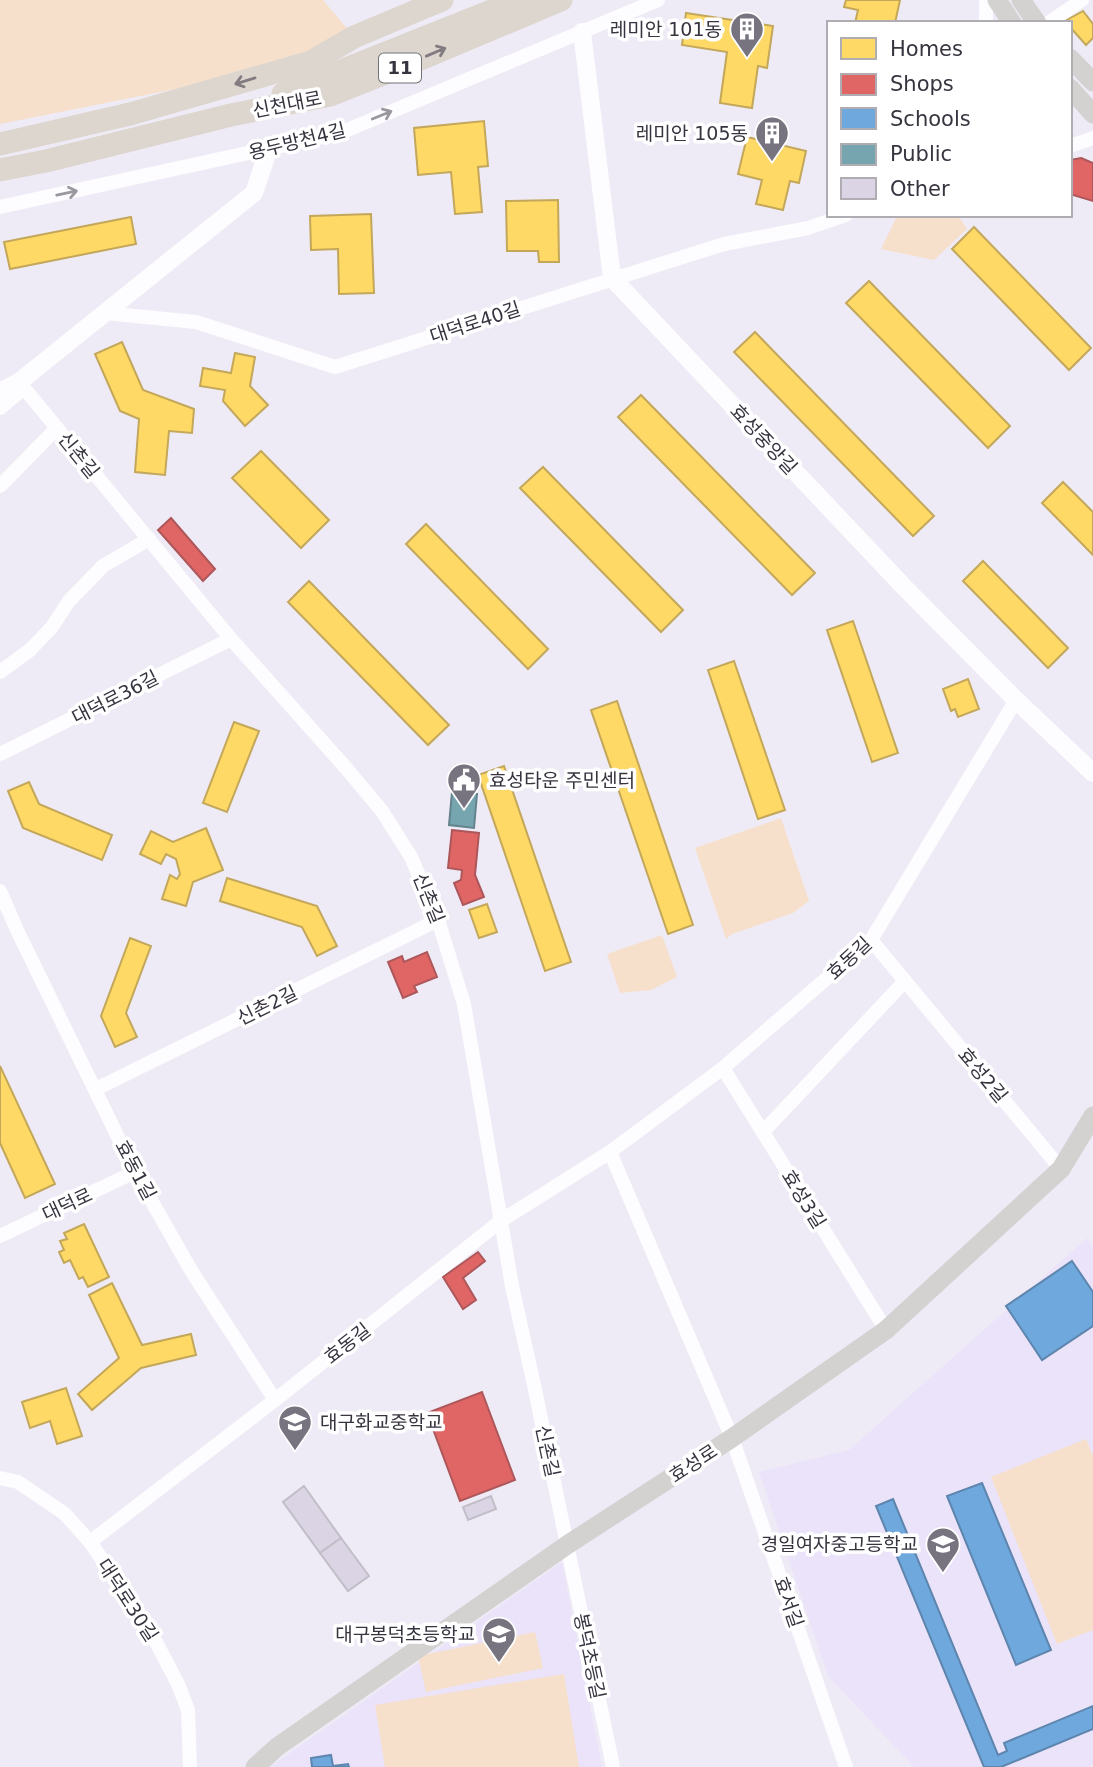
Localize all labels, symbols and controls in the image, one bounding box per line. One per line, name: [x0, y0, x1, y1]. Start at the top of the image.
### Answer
building icon: 레미안 101동: [728, 10, 766, 59]
place label: 레미안 101동: [610, 18, 722, 40]
legend: [827, 21, 1072, 217]
text: Homes: [890, 37, 963, 61]
one-way arrow: [425, 45, 447, 58]
road number: 11: [379, 54, 421, 82]
text: Shops: [890, 72, 954, 96]
one-way arrow: [235, 76, 257, 89]
street label: 신천대로: [251, 87, 323, 121]
text: Schools: [890, 107, 971, 131]
one-way arrow: [371, 108, 392, 121]
building icon: 레미안 105동: [753, 114, 791, 163]
street label: 용두방천4길: [246, 118, 348, 164]
place label: 레미안 105동: [636, 122, 748, 144]
text: Public: [890, 142, 952, 166]
text: Other: [890, 177, 950, 201]
one-way arrow: [55, 185, 78, 199]
street label: 대덕로40길: [427, 297, 523, 347]
street label: 효성중앙길: [726, 400, 802, 478]
street label: 신촌길: [54, 428, 104, 482]
street label: 대덕로36길: [68, 666, 162, 728]
public building icon: 효성타운 주민센터: [445, 761, 483, 810]
place label: 효성타운 주민센터: [489, 769, 635, 791]
street label: 신촌길: [409, 870, 449, 926]
street label: 효동길: [822, 932, 876, 984]
street label: 신촌2길: [233, 981, 301, 1029]
street label: 효성2길: [954, 1043, 1012, 1107]
street label: 효동1길: [111, 1136, 161, 1204]
street label: 효성3길: [778, 1166, 830, 1232]
street label: 대덕로: [39, 1183, 95, 1225]
street label: 효동길: [320, 1318, 374, 1368]
school or university icon: 대구화교중학교: [276, 1403, 314, 1452]
place label: 대구화교중학교: [320, 1411, 442, 1433]
street label: 신촌길: [532, 1423, 564, 1479]
street label: 효성로: [665, 1439, 721, 1487]
school or university icon: 경일여자중고등학교: [924, 1525, 962, 1574]
place label: 경일여자중고등학교: [761, 1533, 918, 1555]
street label: 대덕로30길: [93, 1555, 163, 1645]
street label: 효서길: [770, 1574, 808, 1630]
street label: 봉덕초등길: [570, 1611, 610, 1701]
school or university icon: 대구봉덕초등학교: [480, 1615, 518, 1664]
place label: 대구봉덕초등학교: [335, 1623, 475, 1645]

